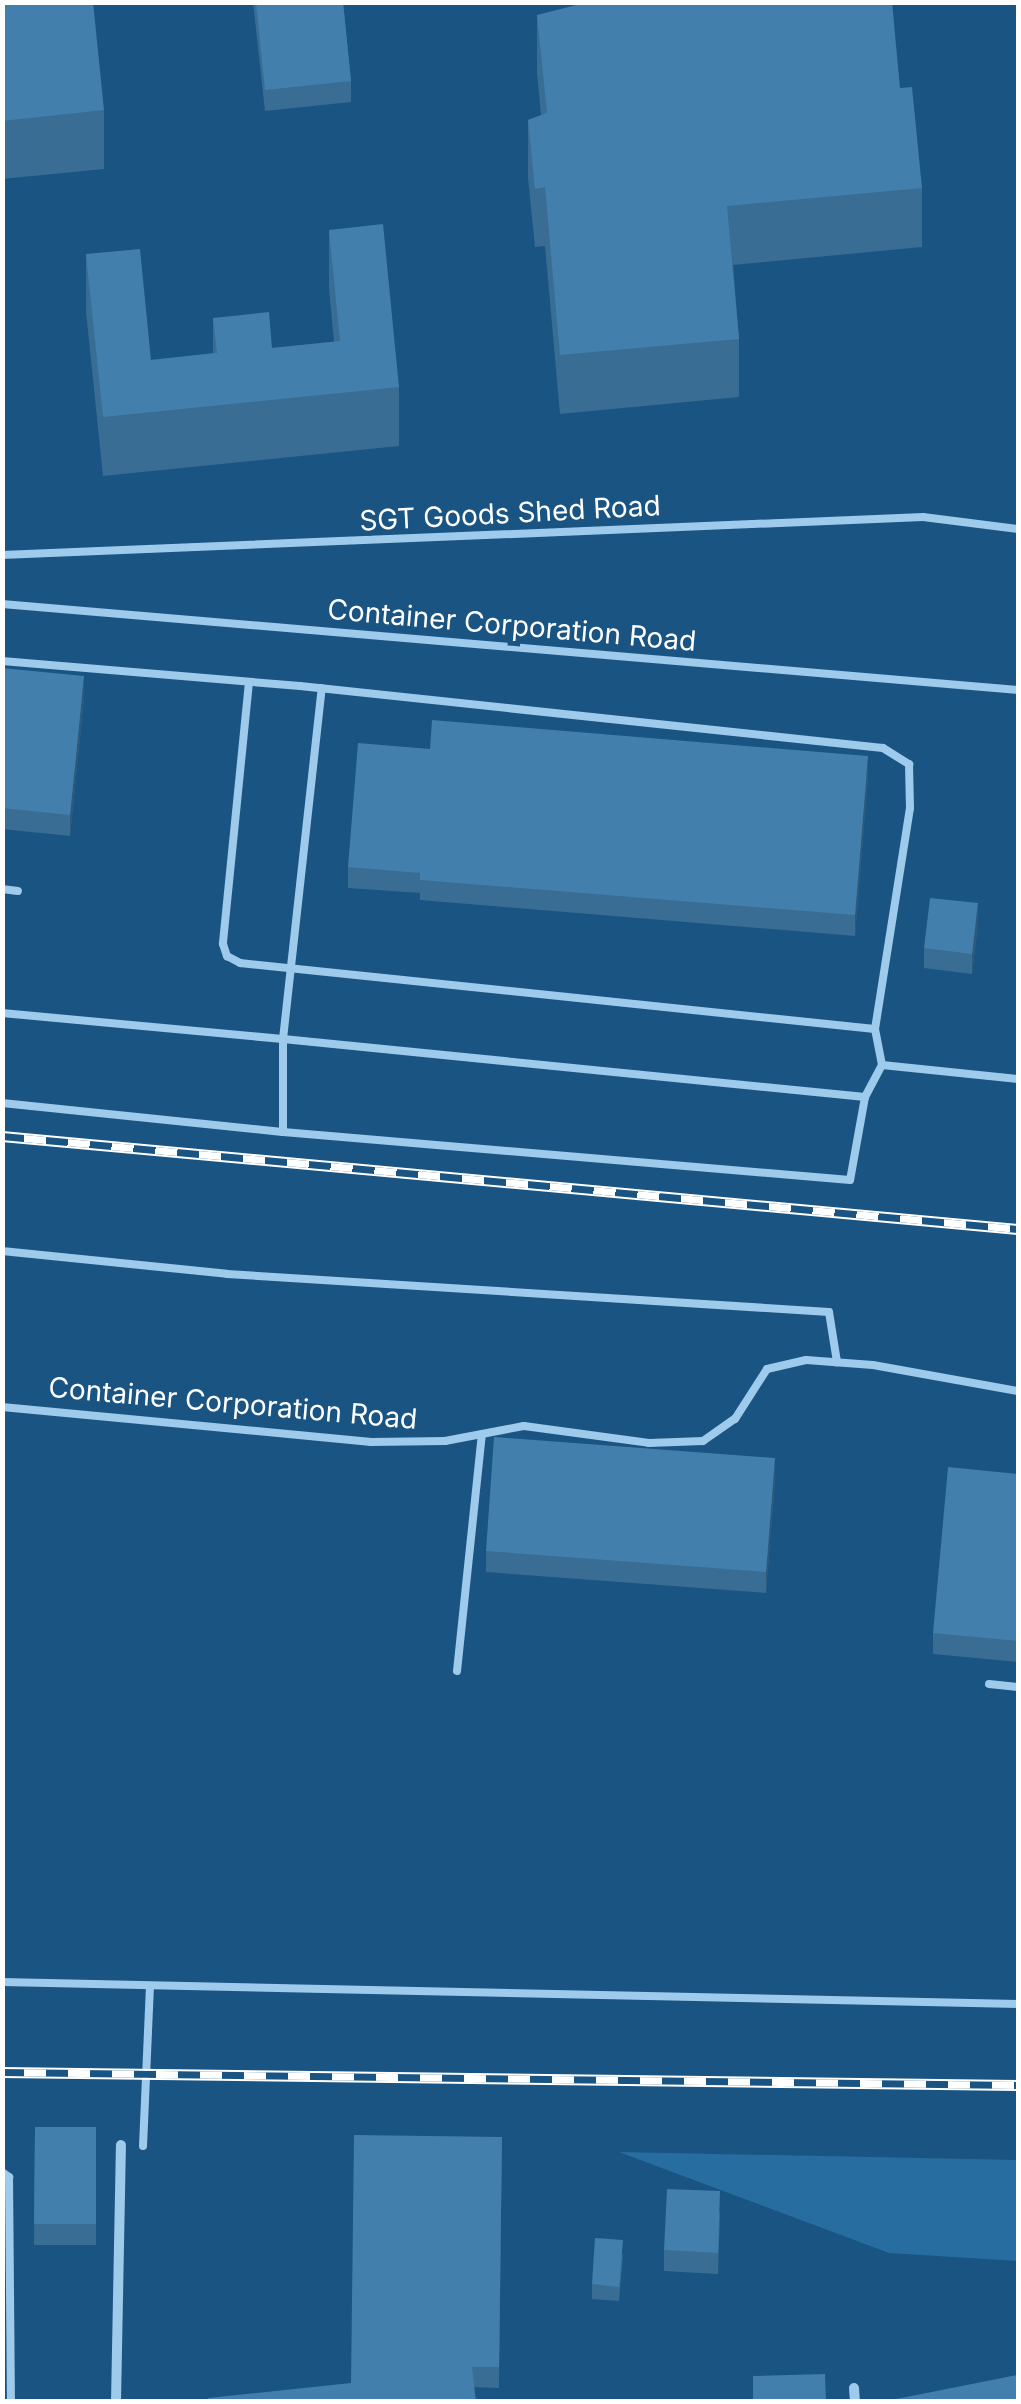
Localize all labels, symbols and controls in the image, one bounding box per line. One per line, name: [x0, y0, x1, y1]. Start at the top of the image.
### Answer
street label: SGT Goods Shed Road: [359, 488, 661, 538]
street label: Container Corporation Road: [326, 592, 698, 658]
street label: Container Corporation Road: [47, 1370, 419, 1436]

